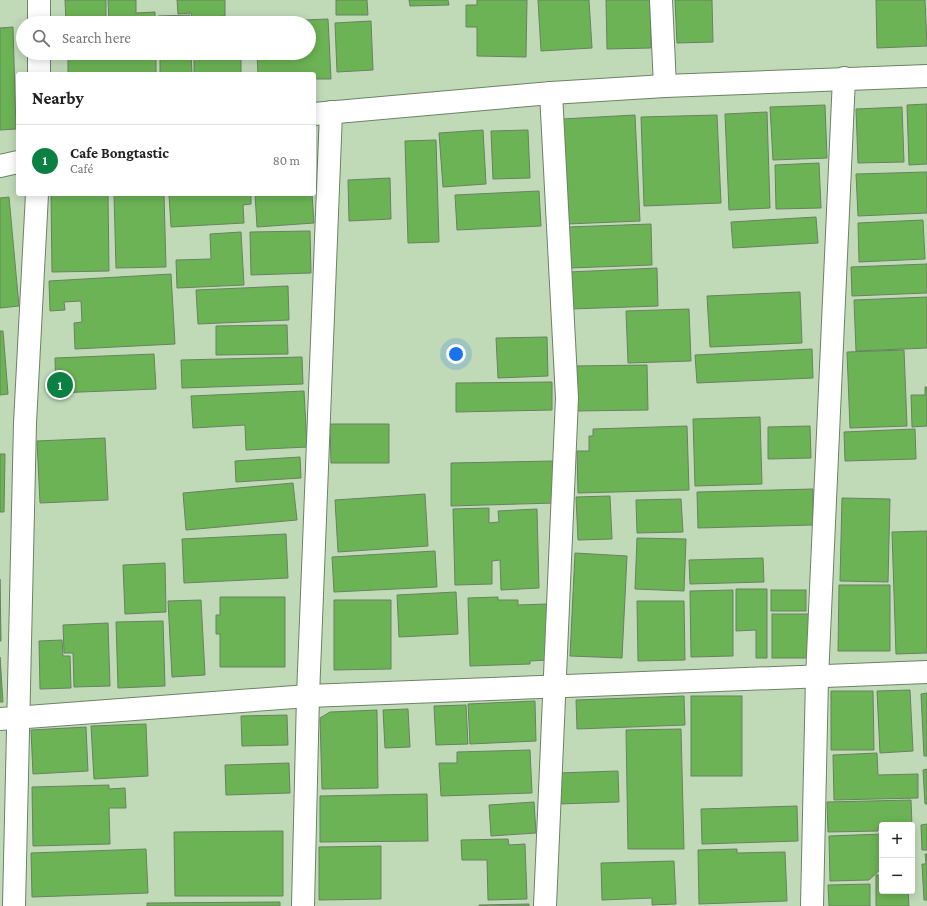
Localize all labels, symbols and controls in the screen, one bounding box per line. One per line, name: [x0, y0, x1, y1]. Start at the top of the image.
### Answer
search box: [16, 16, 316, 60]
icon: search: [30, 27, 52, 49]
text: Search here: [62, 30, 131, 46]
text: Nearby: [32, 89, 84, 108]
text: Cafe Bongtastic: [70, 145, 169, 161]
text: 1: [43, 153, 47, 168]
text: 80 m: [273, 153, 300, 168]
text: Café: [70, 161, 93, 176]
your location: [446, 344, 466, 364]
pin: 1: [47, 370, 73, 400]
map controls: [879, 822, 915, 894]
button: +: [879, 822, 915, 858]
button: −: [879, 858, 915, 894]

